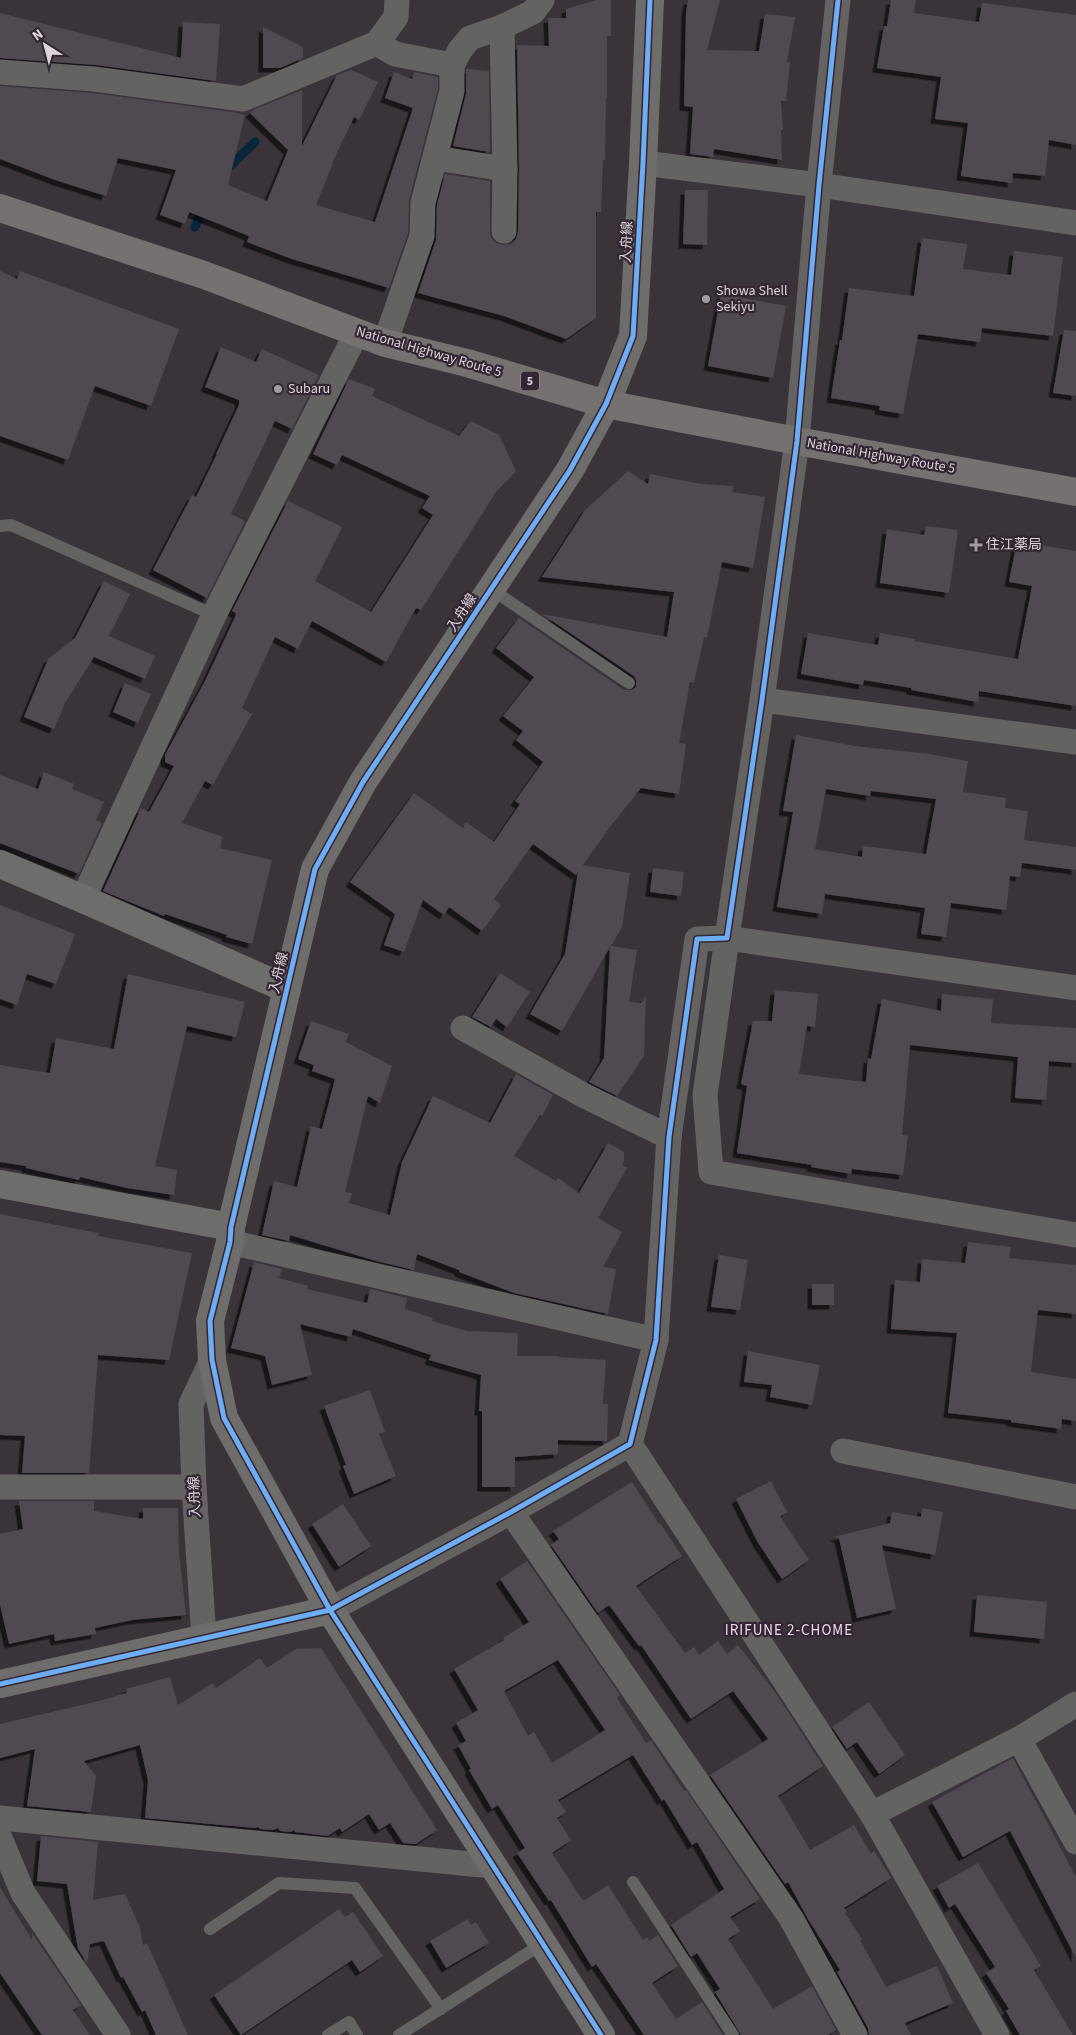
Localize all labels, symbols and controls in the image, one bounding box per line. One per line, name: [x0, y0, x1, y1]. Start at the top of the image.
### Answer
north arrow: [20, 20, 70, 70]
text: N: [28, 24, 48, 46]
street label: 入舟線: [616, 221, 638, 263]
place label: Showa Shell Sekiyu: [716, 281, 788, 317]
marker: Showa Shell Sekiyu: [700, 293, 712, 305]
street label: National Highway Route 5: [354, 322, 504, 382]
road number: 5: [521, 372, 539, 391]
place label: Subaru: [288, 379, 330, 399]
marker: Subaru: [272, 383, 284, 395]
street label: National Highway Route 5: [805, 433, 957, 479]
place label: 住江薬局: [986, 535, 1042, 555]
marker: 住江薬局: [970, 539, 982, 551]
street label: 入舟線: [442, 590, 482, 636]
street label: 入舟線: [265, 950, 293, 996]
street label: 入舟線: [184, 1476, 206, 1518]
district label: IRIFUNE 2-CHOME: [725, 1620, 853, 1641]

